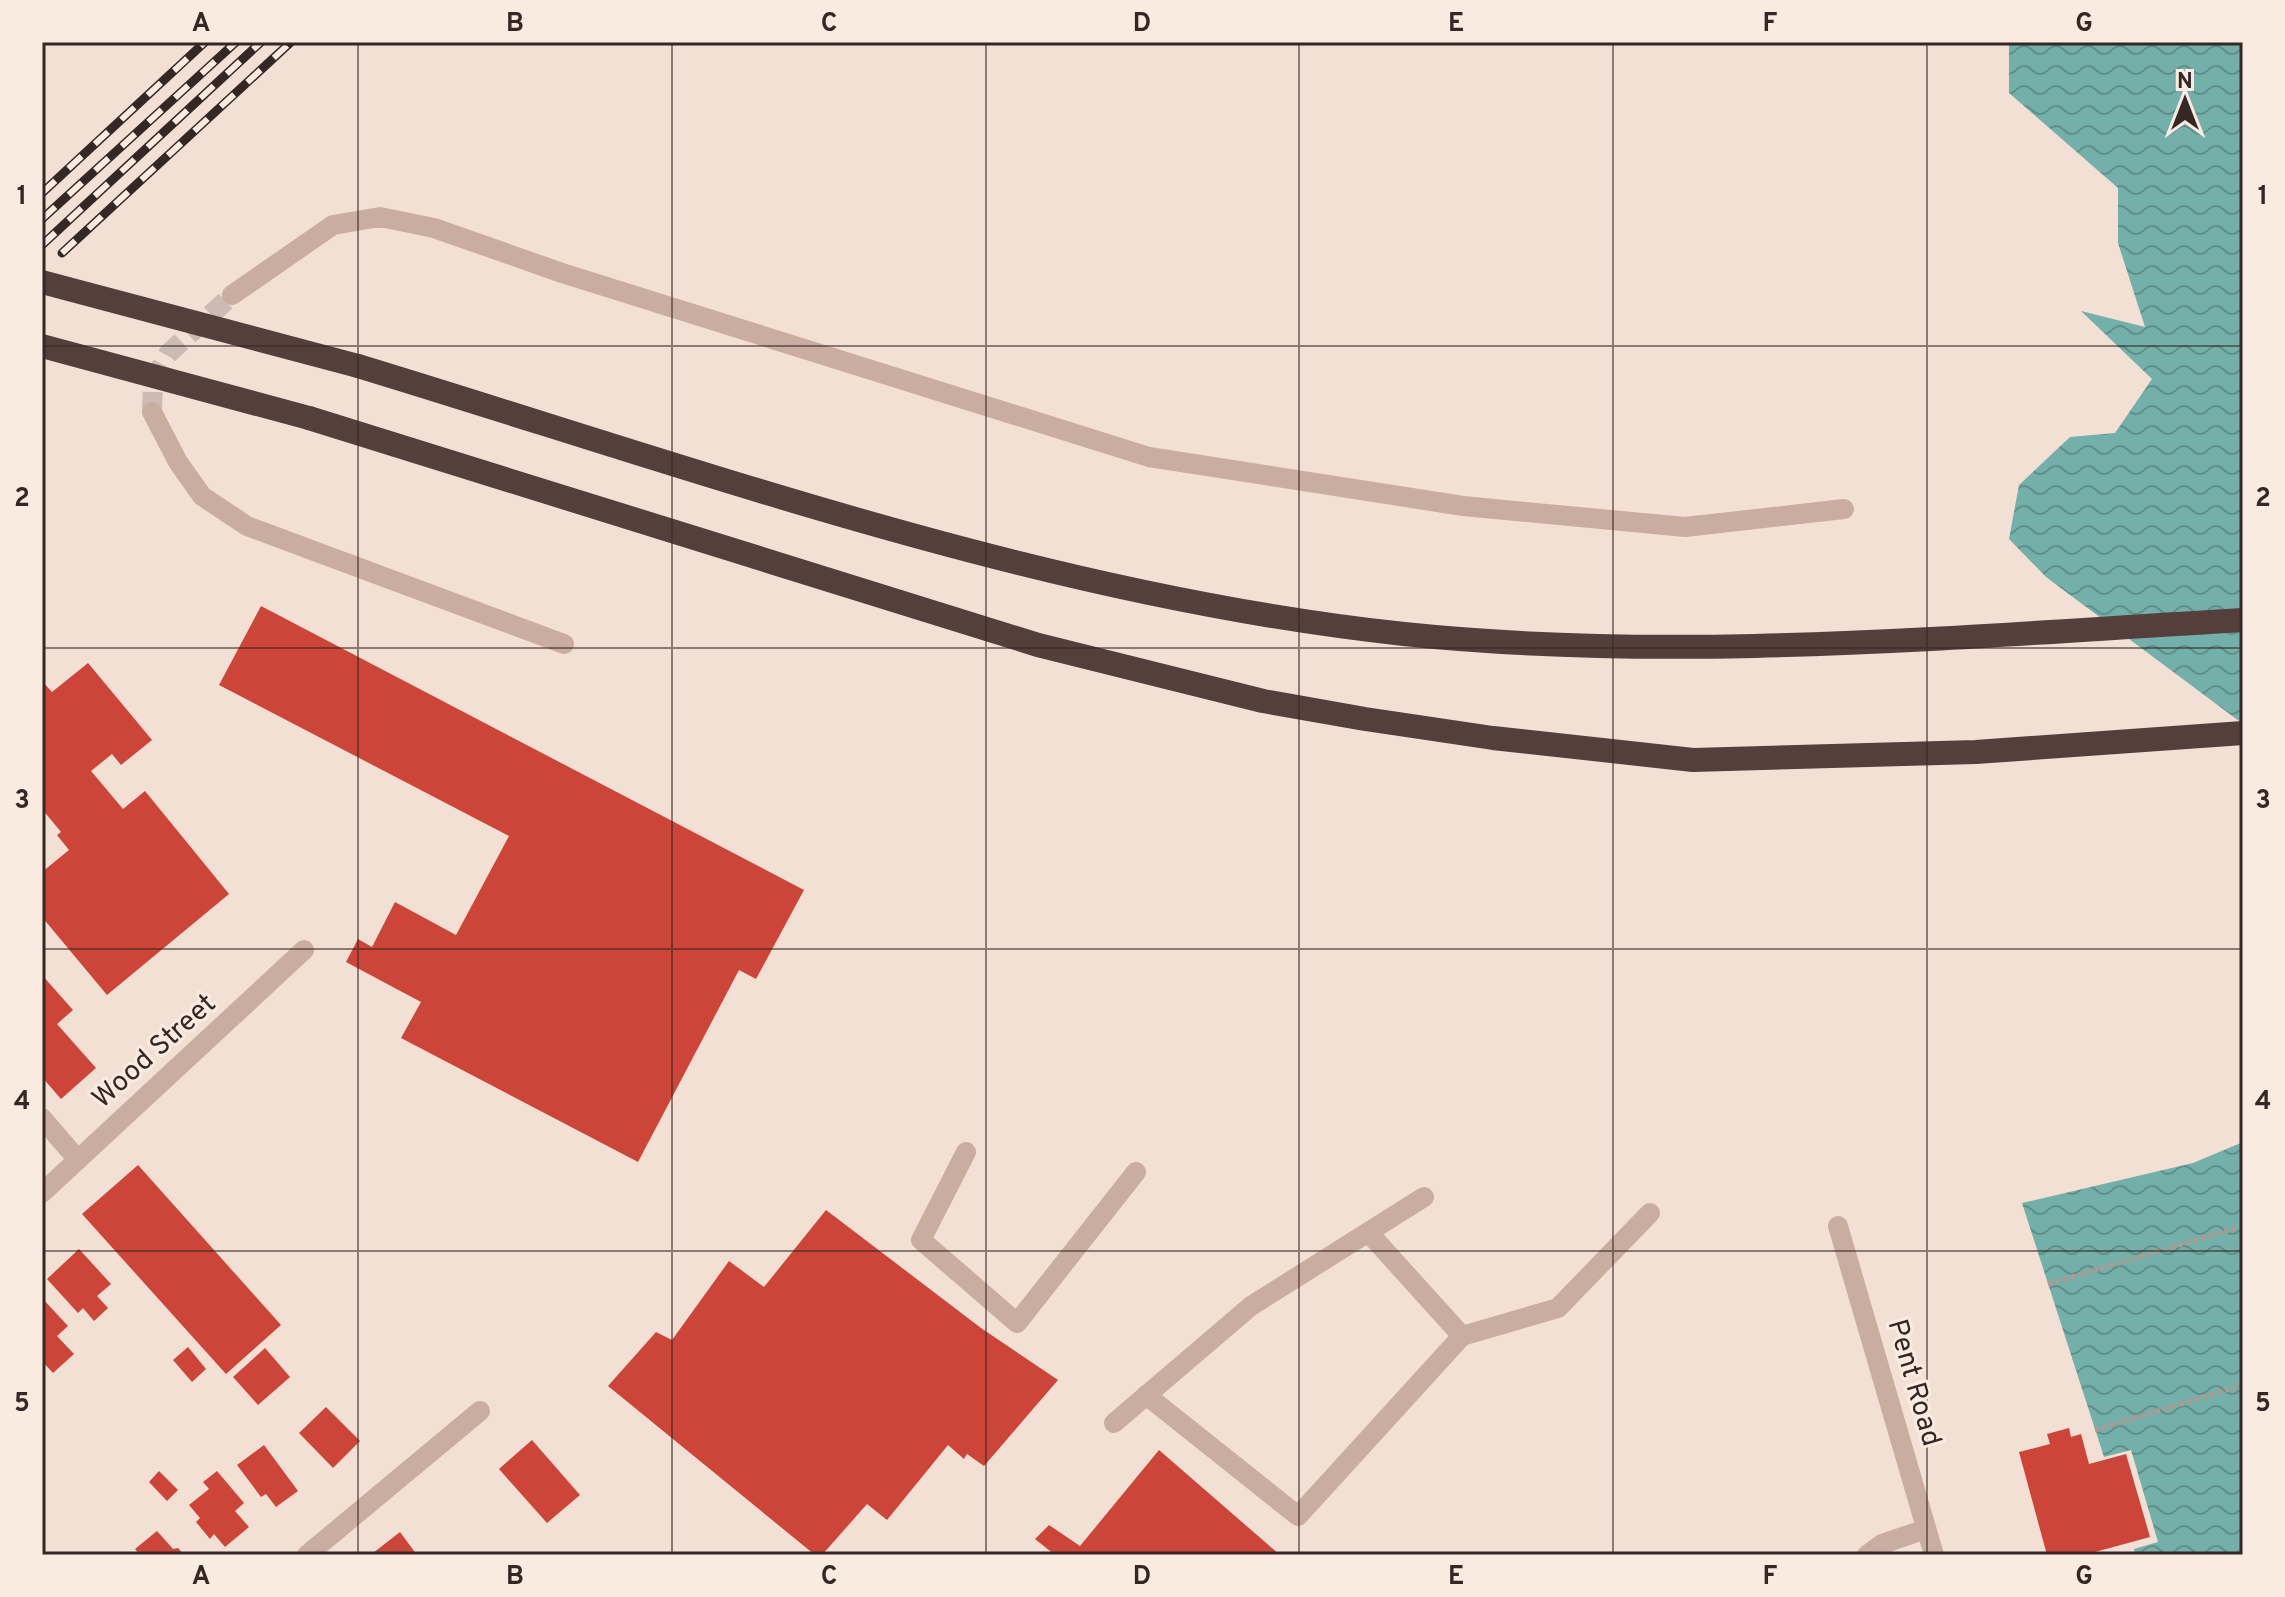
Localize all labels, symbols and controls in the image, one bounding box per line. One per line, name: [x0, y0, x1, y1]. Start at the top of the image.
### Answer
text: A: [192, 8, 210, 41]
text: B: [506, 8, 524, 41]
text: C: [821, 8, 837, 41]
text: D: [1133, 8, 1151, 41]
text: E: [1448, 8, 1464, 41]
text: F: [1763, 8, 1778, 41]
text: G: [2075, 8, 2093, 41]
north arrow: [2145, 60, 2225, 140]
text: N: [2177, 69, 2193, 96]
text: 1: [17, 181, 27, 214]
text: 1: [2258, 181, 2268, 214]
text: 2: [14, 483, 30, 516]
text: 2: [2255, 483, 2271, 516]
text: 3: [14, 785, 30, 818]
text: 3: [2255, 785, 2271, 818]
street label: Wood Street: [86, 987, 224, 1117]
text: 4: [14, 1086, 30, 1119]
text: 4: [2255, 1086, 2271, 1119]
street label: Pent Road: [1878, 1315, 1948, 1451]
text: 5: [14, 1388, 30, 1421]
text: 5: [2255, 1388, 2271, 1421]
text: A: [192, 1561, 210, 1594]
text: B: [506, 1561, 524, 1594]
text: C: [821, 1561, 837, 1594]
text: D: [1133, 1561, 1151, 1594]
text: E: [1448, 1561, 1464, 1594]
text: F: [1763, 1561, 1778, 1594]
text: G: [2075, 1561, 2093, 1594]

